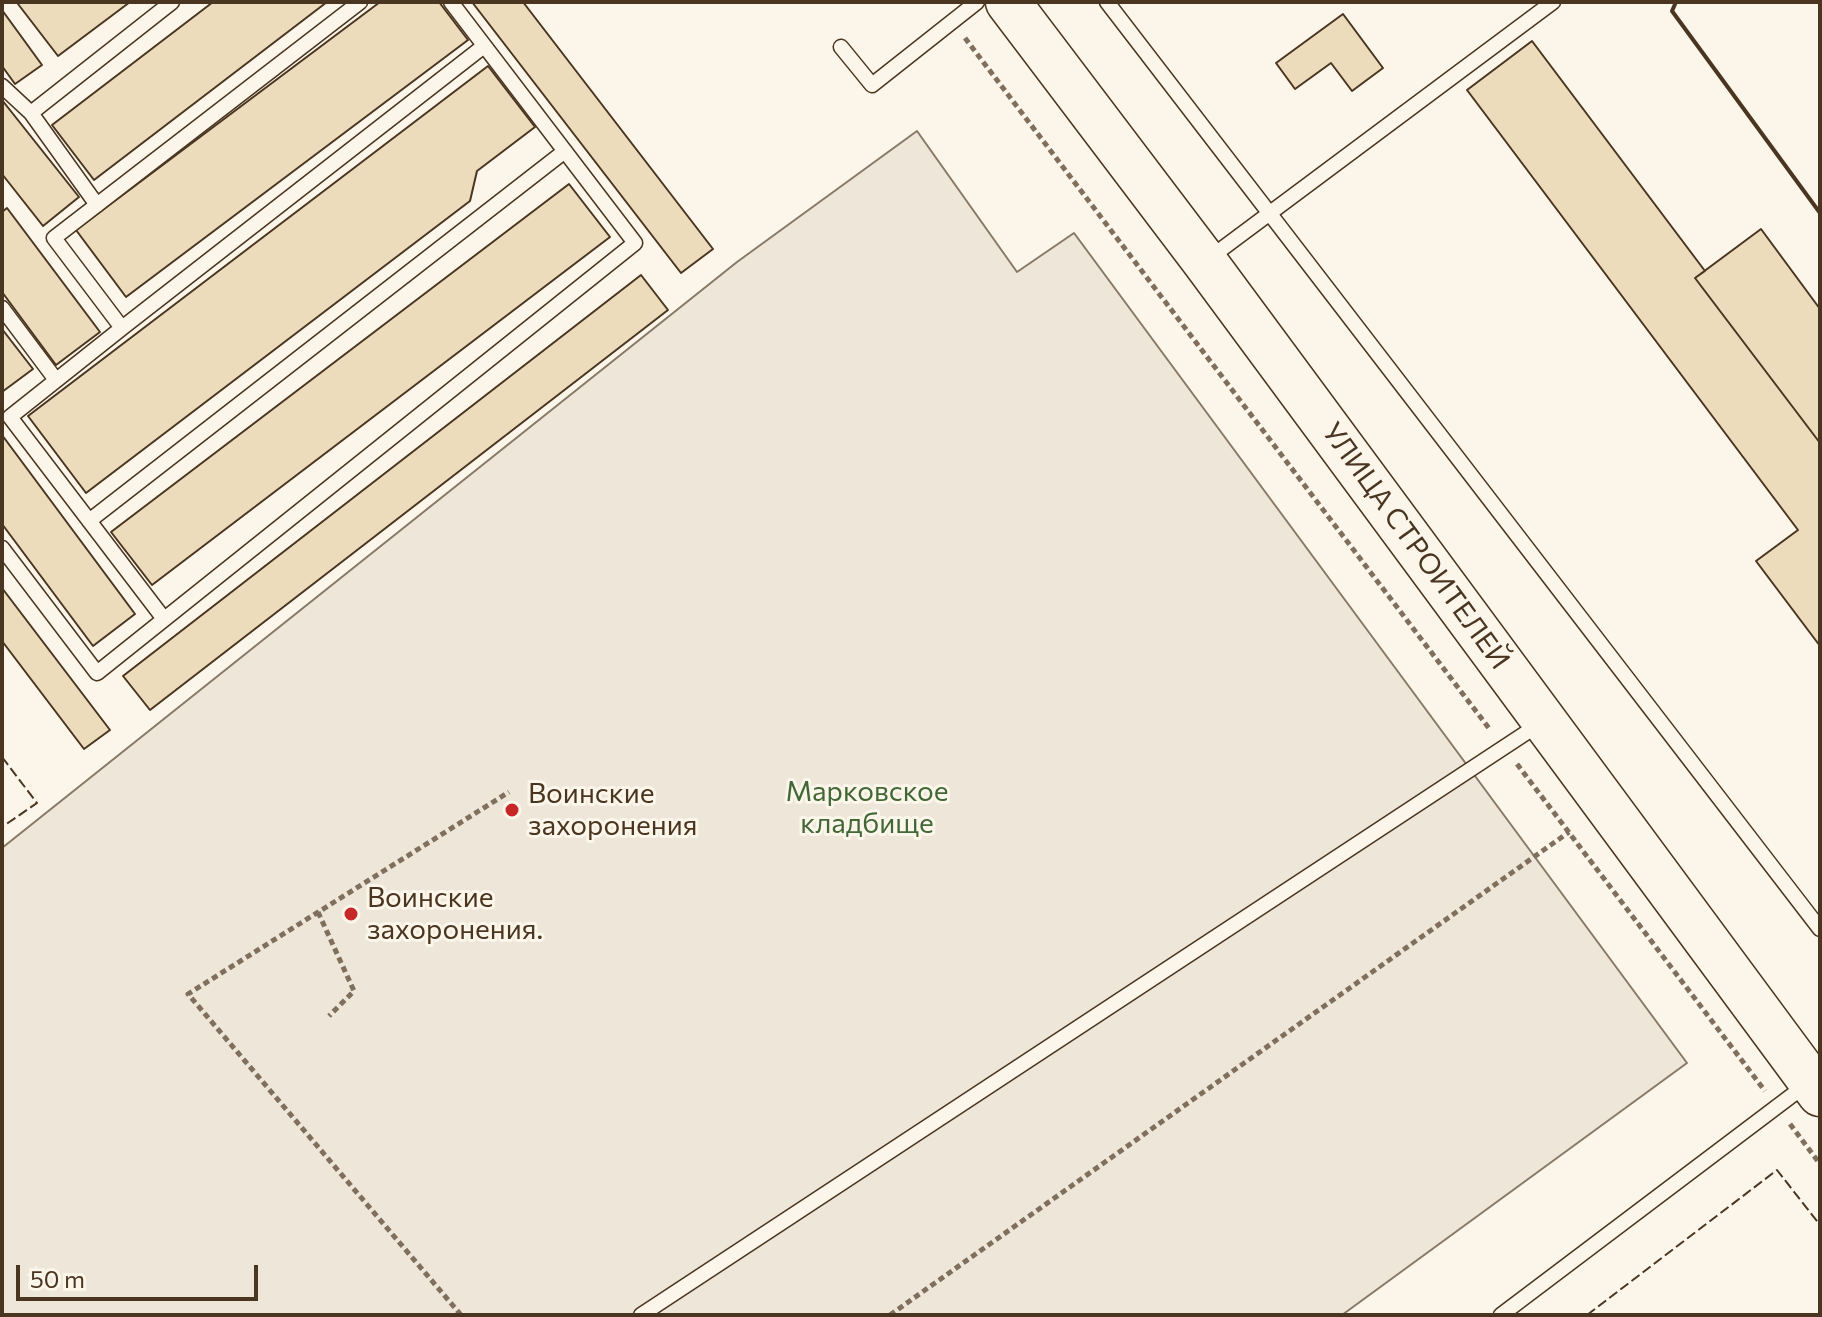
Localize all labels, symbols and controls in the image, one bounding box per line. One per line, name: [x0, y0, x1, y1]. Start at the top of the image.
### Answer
street label: УЛИЦА СТРОИТЕЛЕЙ: [1315, 416, 1517, 676]
park label: Марковское кладбище: [785, 775, 949, 841]
place label: Воинские захоронения: [528, 777, 698, 843]
marker: Воинские захоронения: [503, 801, 521, 819]
place label: Воинские захоронения.: [367, 881, 543, 947]
marker: Воинские захоронения.: [342, 905, 360, 923]
scale bar: [20, 1249, 262, 1299]
text: 50 m: [30, 1264, 85, 1293]

